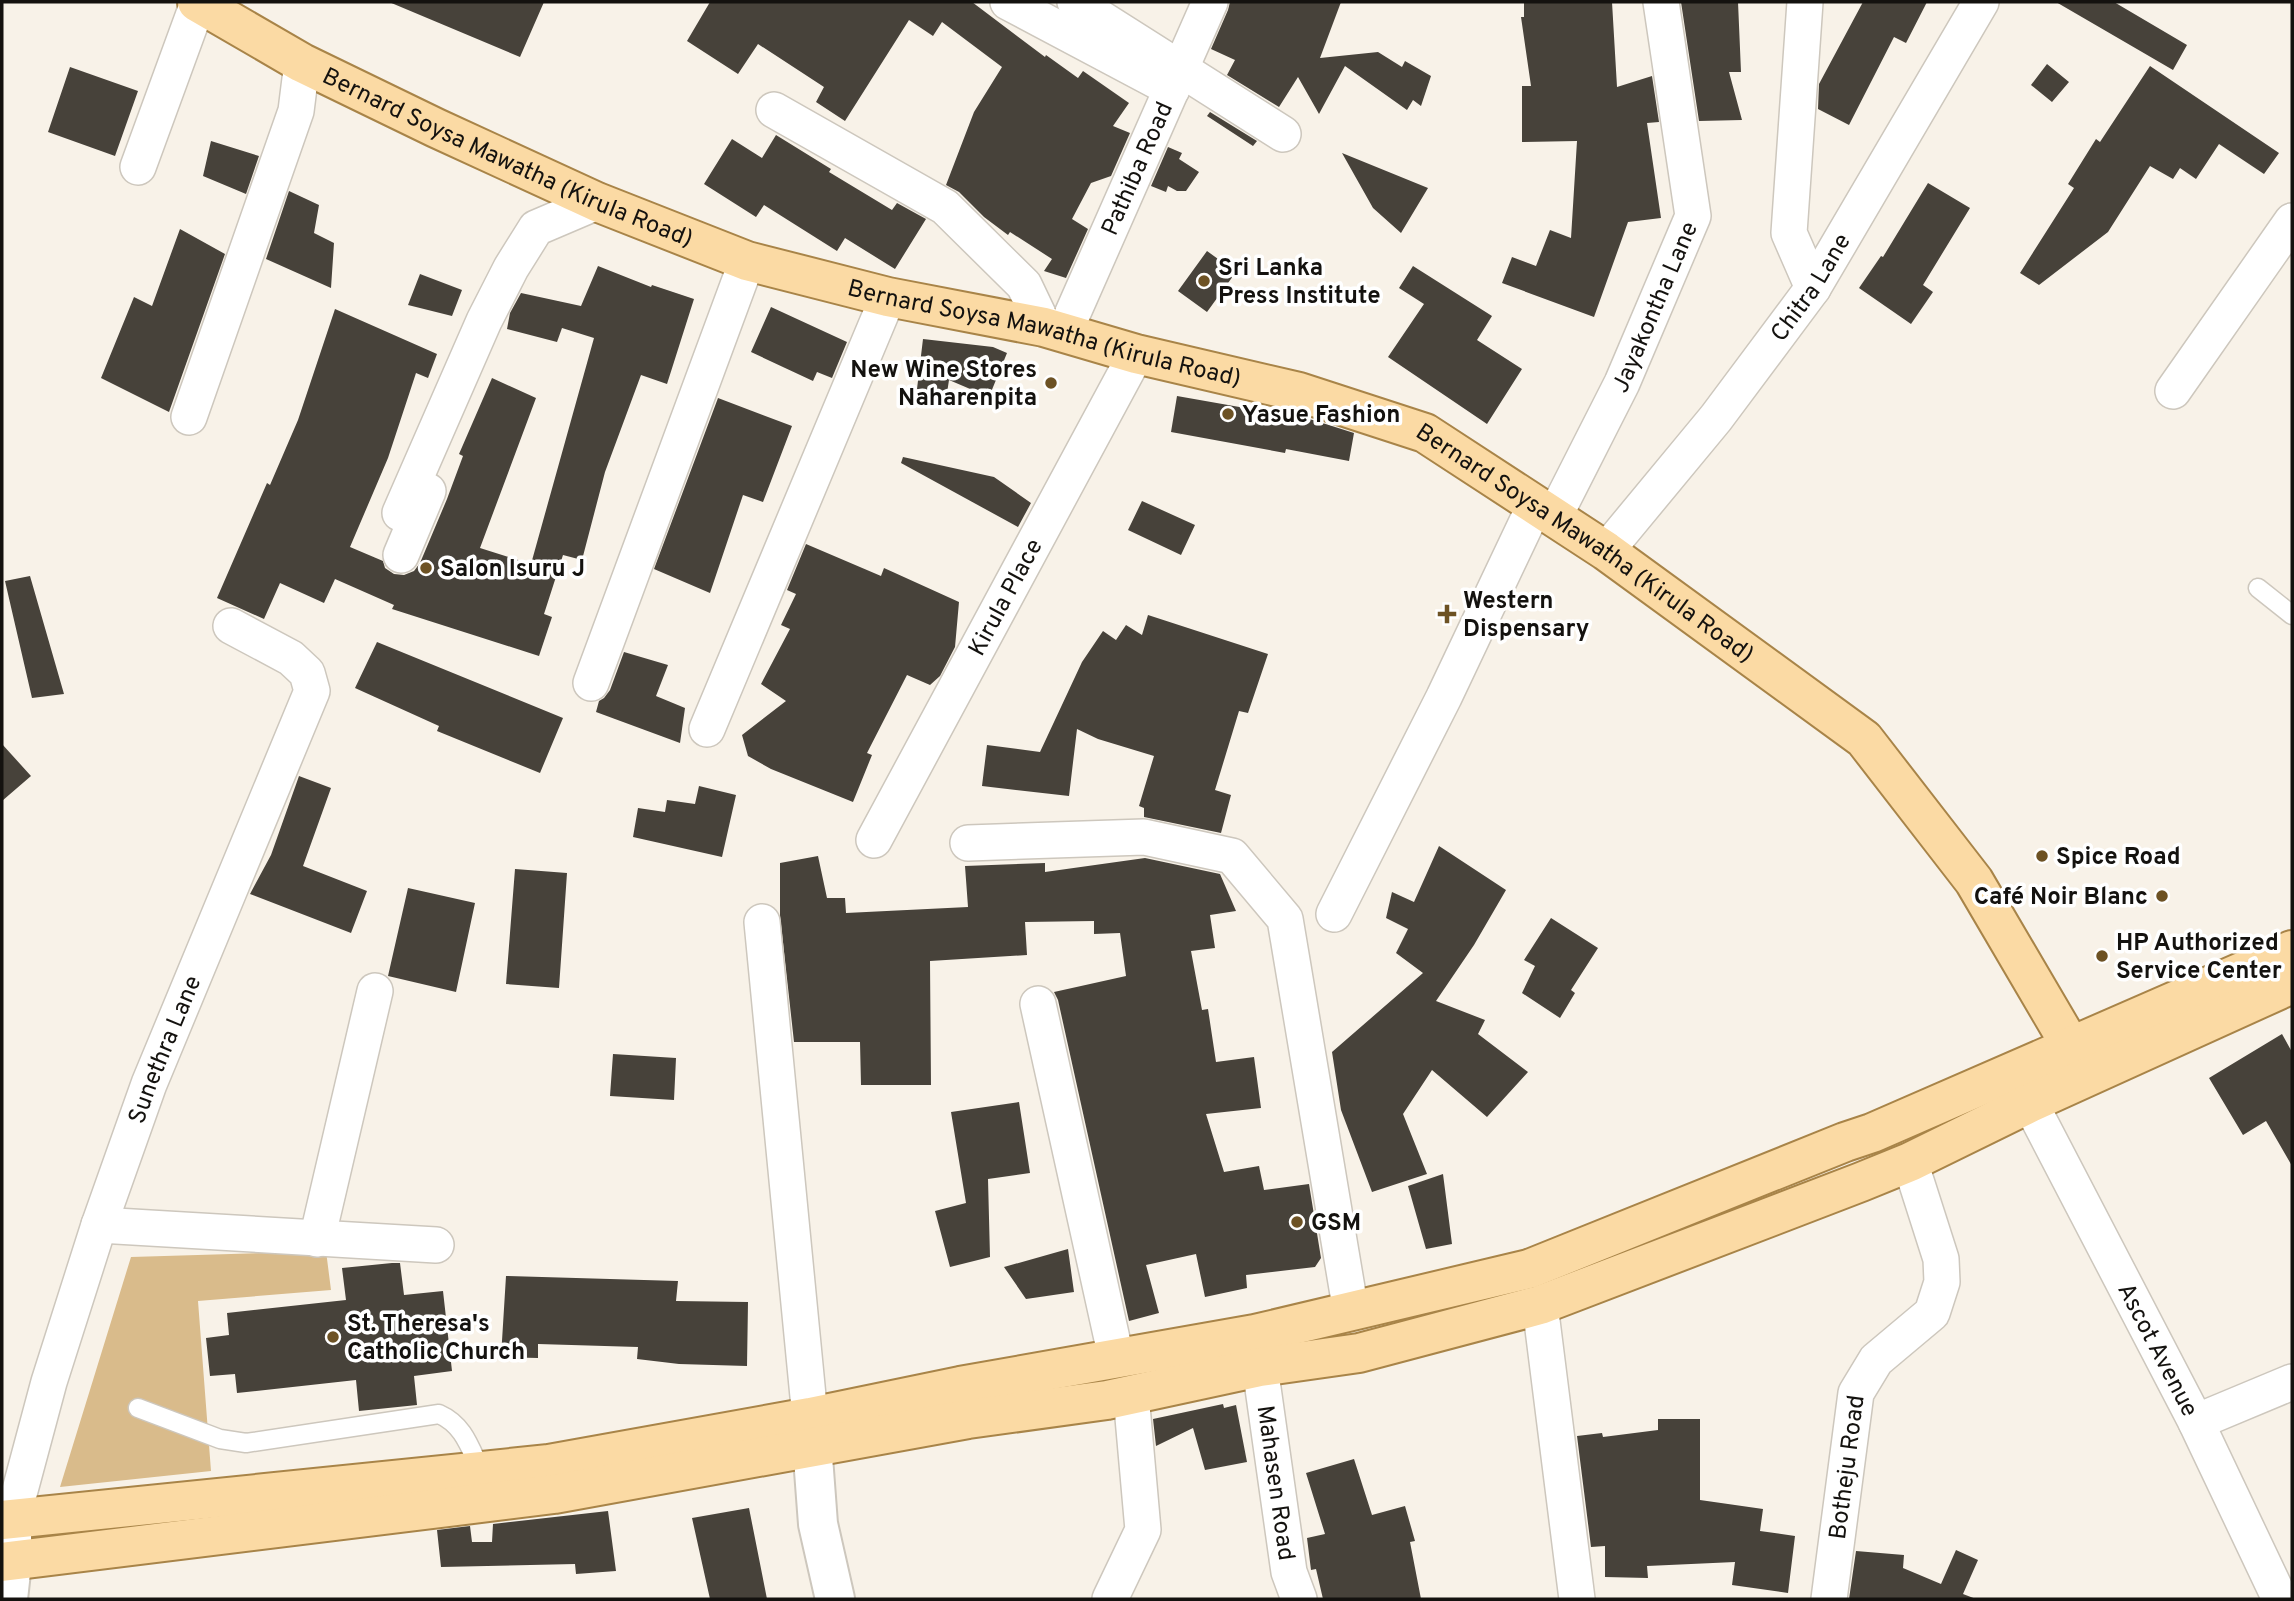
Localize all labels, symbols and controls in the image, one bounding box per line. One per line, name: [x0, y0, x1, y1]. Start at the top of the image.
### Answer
street label: Bernard Soysa Mawatha (Kirula Road): [317, 62, 697, 255]
street label: Pathiba Road: [1096, 98, 1181, 241]
street label: Jayakontha Lane: [1607, 218, 1706, 398]
street label: Chitra Lane: [1765, 229, 1859, 348]
place label: Sri Lanka Press Institute: [1218, 254, 1381, 312]
marker: Sri Lanka Press Institute: [1196, 273, 1212, 289]
street label: Bernard Soysa Mawatha (Kirula Road): [844, 274, 1244, 395]
place label: New Wine Stores Naharenpita: [850, 356, 1037, 414]
marker: New Wine Stores Naharenpita: [1043, 375, 1059, 391]
place label: Yasue Fashion: [1242, 401, 1400, 431]
marker: Yasue Fashion: [1220, 406, 1236, 422]
street label: Bernard Soysa Mawatha (Kirula Road): [1409, 418, 1759, 671]
street label: Kirula Place: [963, 534, 1050, 662]
place label: Salon Isuru J: [440, 555, 585, 585]
marker: Salon Isuru J: [418, 560, 434, 576]
place label: Western Dispensary: [1463, 587, 1589, 645]
marker: Western Dispensary: [1437, 604, 1457, 624]
place label: Spice Road: [2056, 843, 2181, 873]
marker: Spice Road: [2034, 848, 2050, 864]
place label: Café Noir Blanc: [1974, 883, 2148, 913]
marker: Café Noir Blanc: [2154, 888, 2170, 904]
place label: HP Authorized Service Center: [2116, 929, 2282, 987]
marker: HP Authorized Service Center: [2094, 948, 2110, 964]
street label: Sunethra Lane: [123, 971, 209, 1128]
place label: GSM: [1311, 1209, 1361, 1239]
marker: GSM: [1289, 1214, 1305, 1230]
street label: Ascot Avenue: [2109, 1279, 2204, 1422]
place label: St. Theresa's Catholic Church: [347, 1310, 525, 1368]
marker: St. Theresa's Catholic Church: [325, 1329, 341, 1345]
street label: Botheju Road: [1824, 1393, 1873, 1541]
street label: Mahasen Road: [1249, 1404, 1300, 1563]

